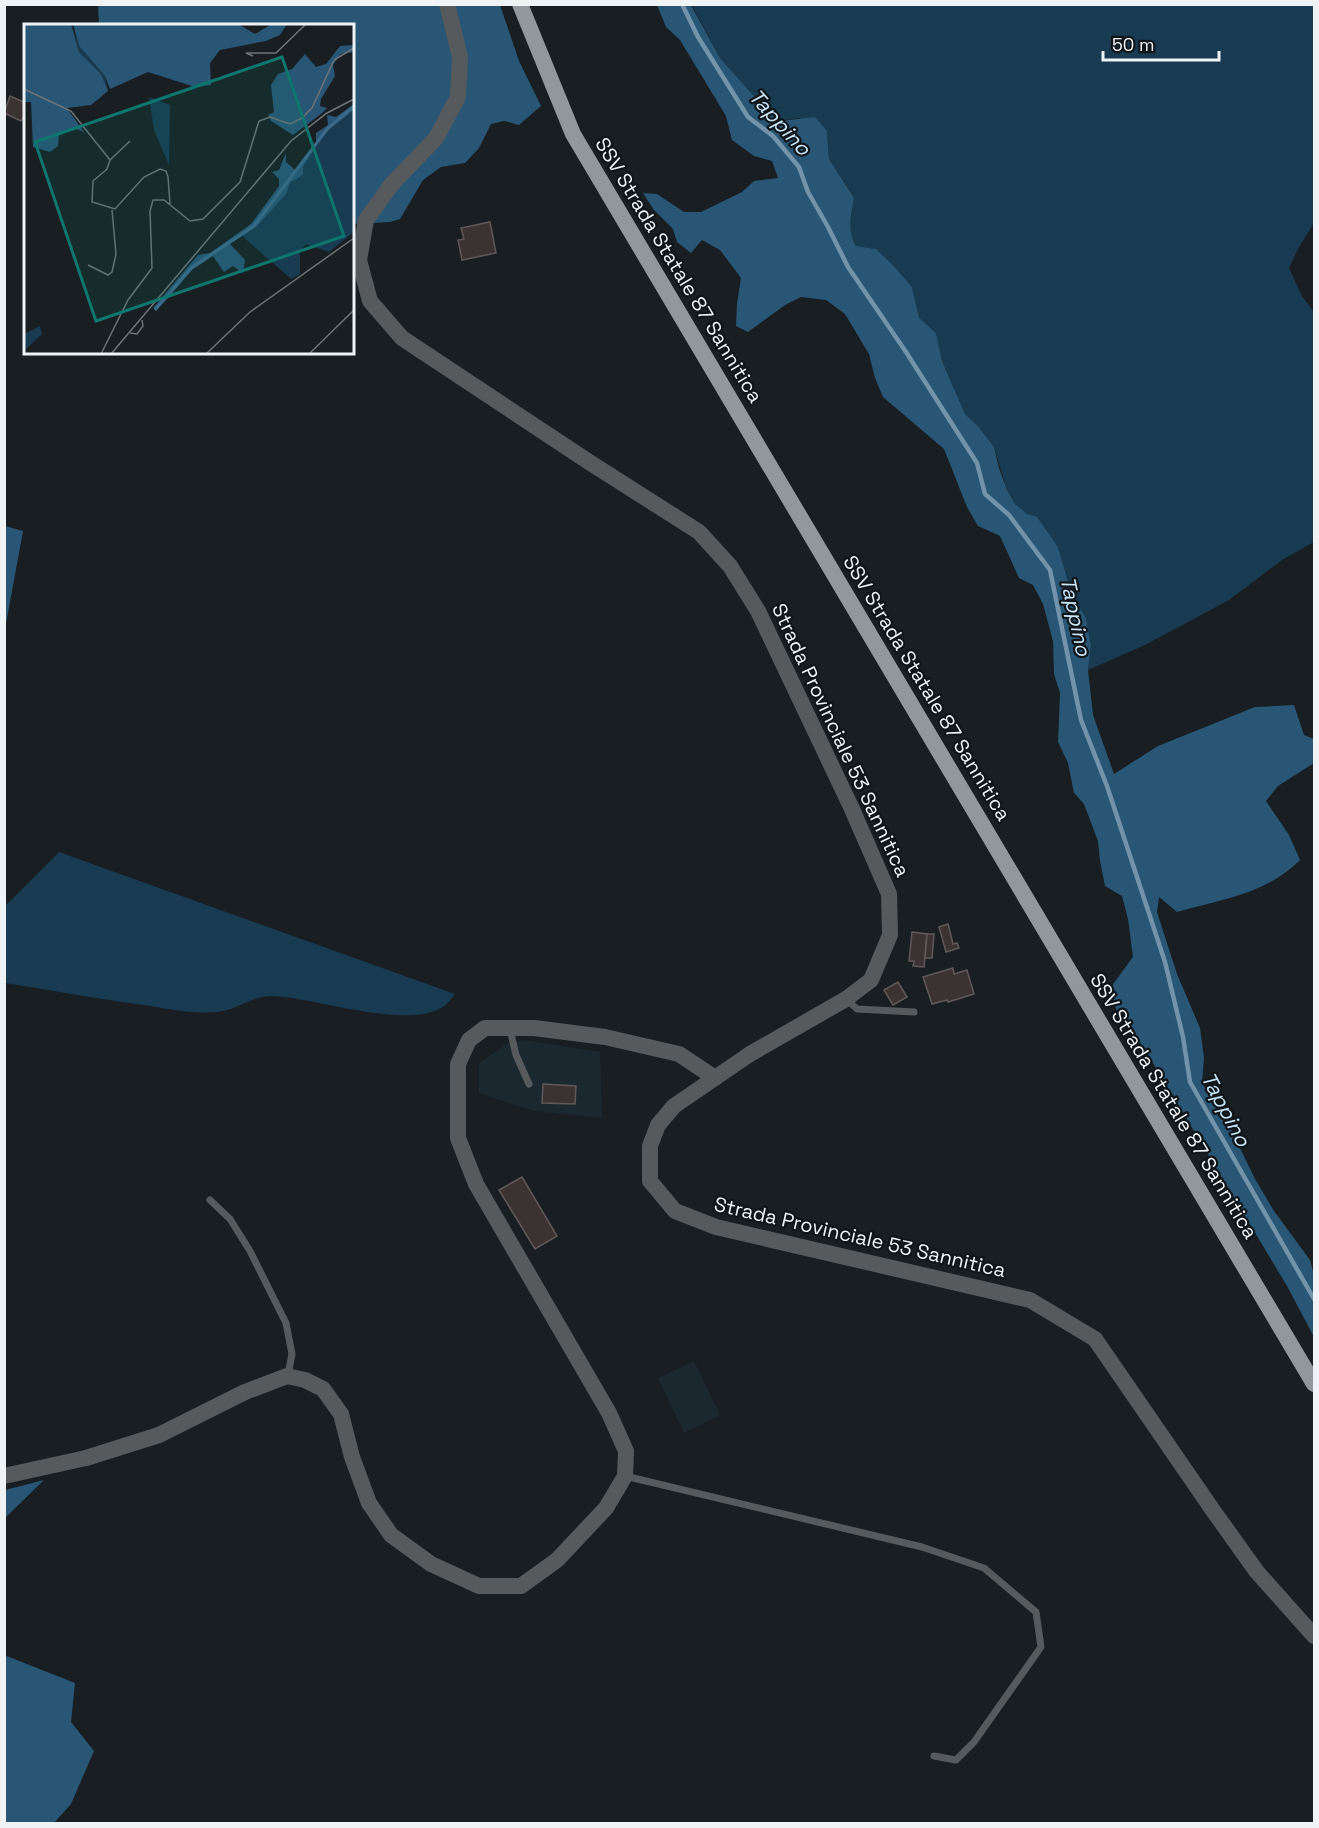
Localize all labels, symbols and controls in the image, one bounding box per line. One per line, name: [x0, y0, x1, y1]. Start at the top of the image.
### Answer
inset map: [24, 24, 354, 354]
scale bar: [1103, 24, 1218, 62]
text: 50 m: [1112, 33, 1154, 56]
water label: Tappino: [743, 83, 818, 162]
street label: SSV Strada Statale 87 Sannitica: [589, 133, 769, 407]
street label: SSV Strada Statale 87 Sannitica: [837, 551, 1017, 825]
water label: Tappino: [1054, 574, 1098, 659]
street label: Strada Provinciale 53 Sannitica: [766, 599, 916, 881]
street label: SSV Strada Statale 87 Sannitica: [1084, 969, 1264, 1243]
water label: Tappino: [1195, 1067, 1257, 1152]
street label: Strada Provinciale 53 Sannitica: [712, 1191, 1008, 1283]

